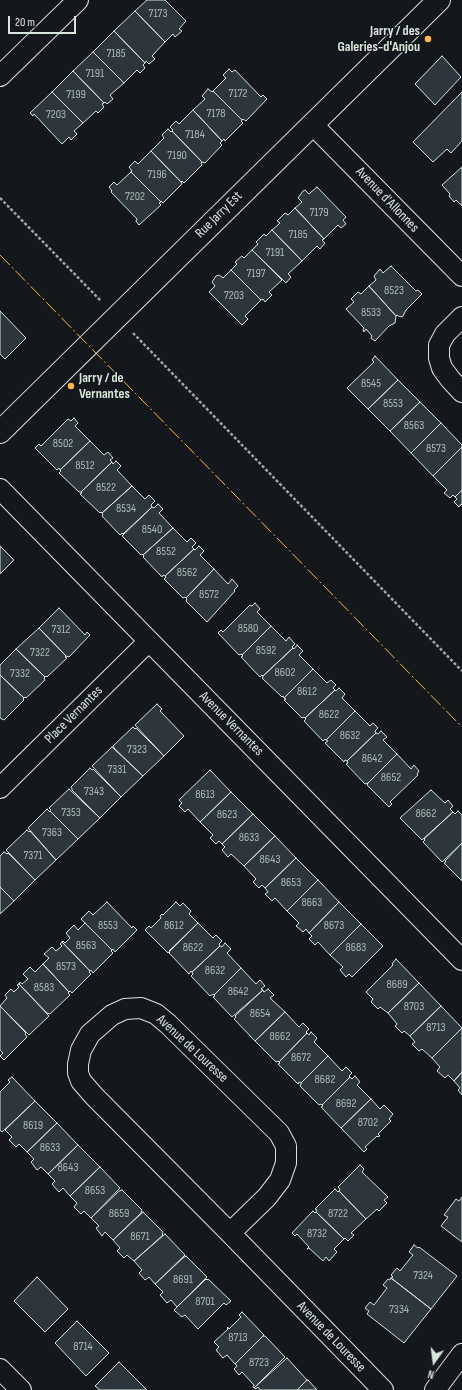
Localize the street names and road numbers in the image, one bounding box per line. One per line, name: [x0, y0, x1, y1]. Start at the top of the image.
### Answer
street label: Avenue d'Allonnes: [352, 164, 422, 236]
street label: Rue Jarry Est: [192, 188, 246, 242]
street label: Place Vernantes: [42, 683, 106, 747]
street label: Avenue Vernantes: [195, 688, 267, 760]
street label: Avenue de Louresse: [153, 1012, 231, 1086]
street label: Avenue de Louresse: [293, 1298, 369, 1376]

